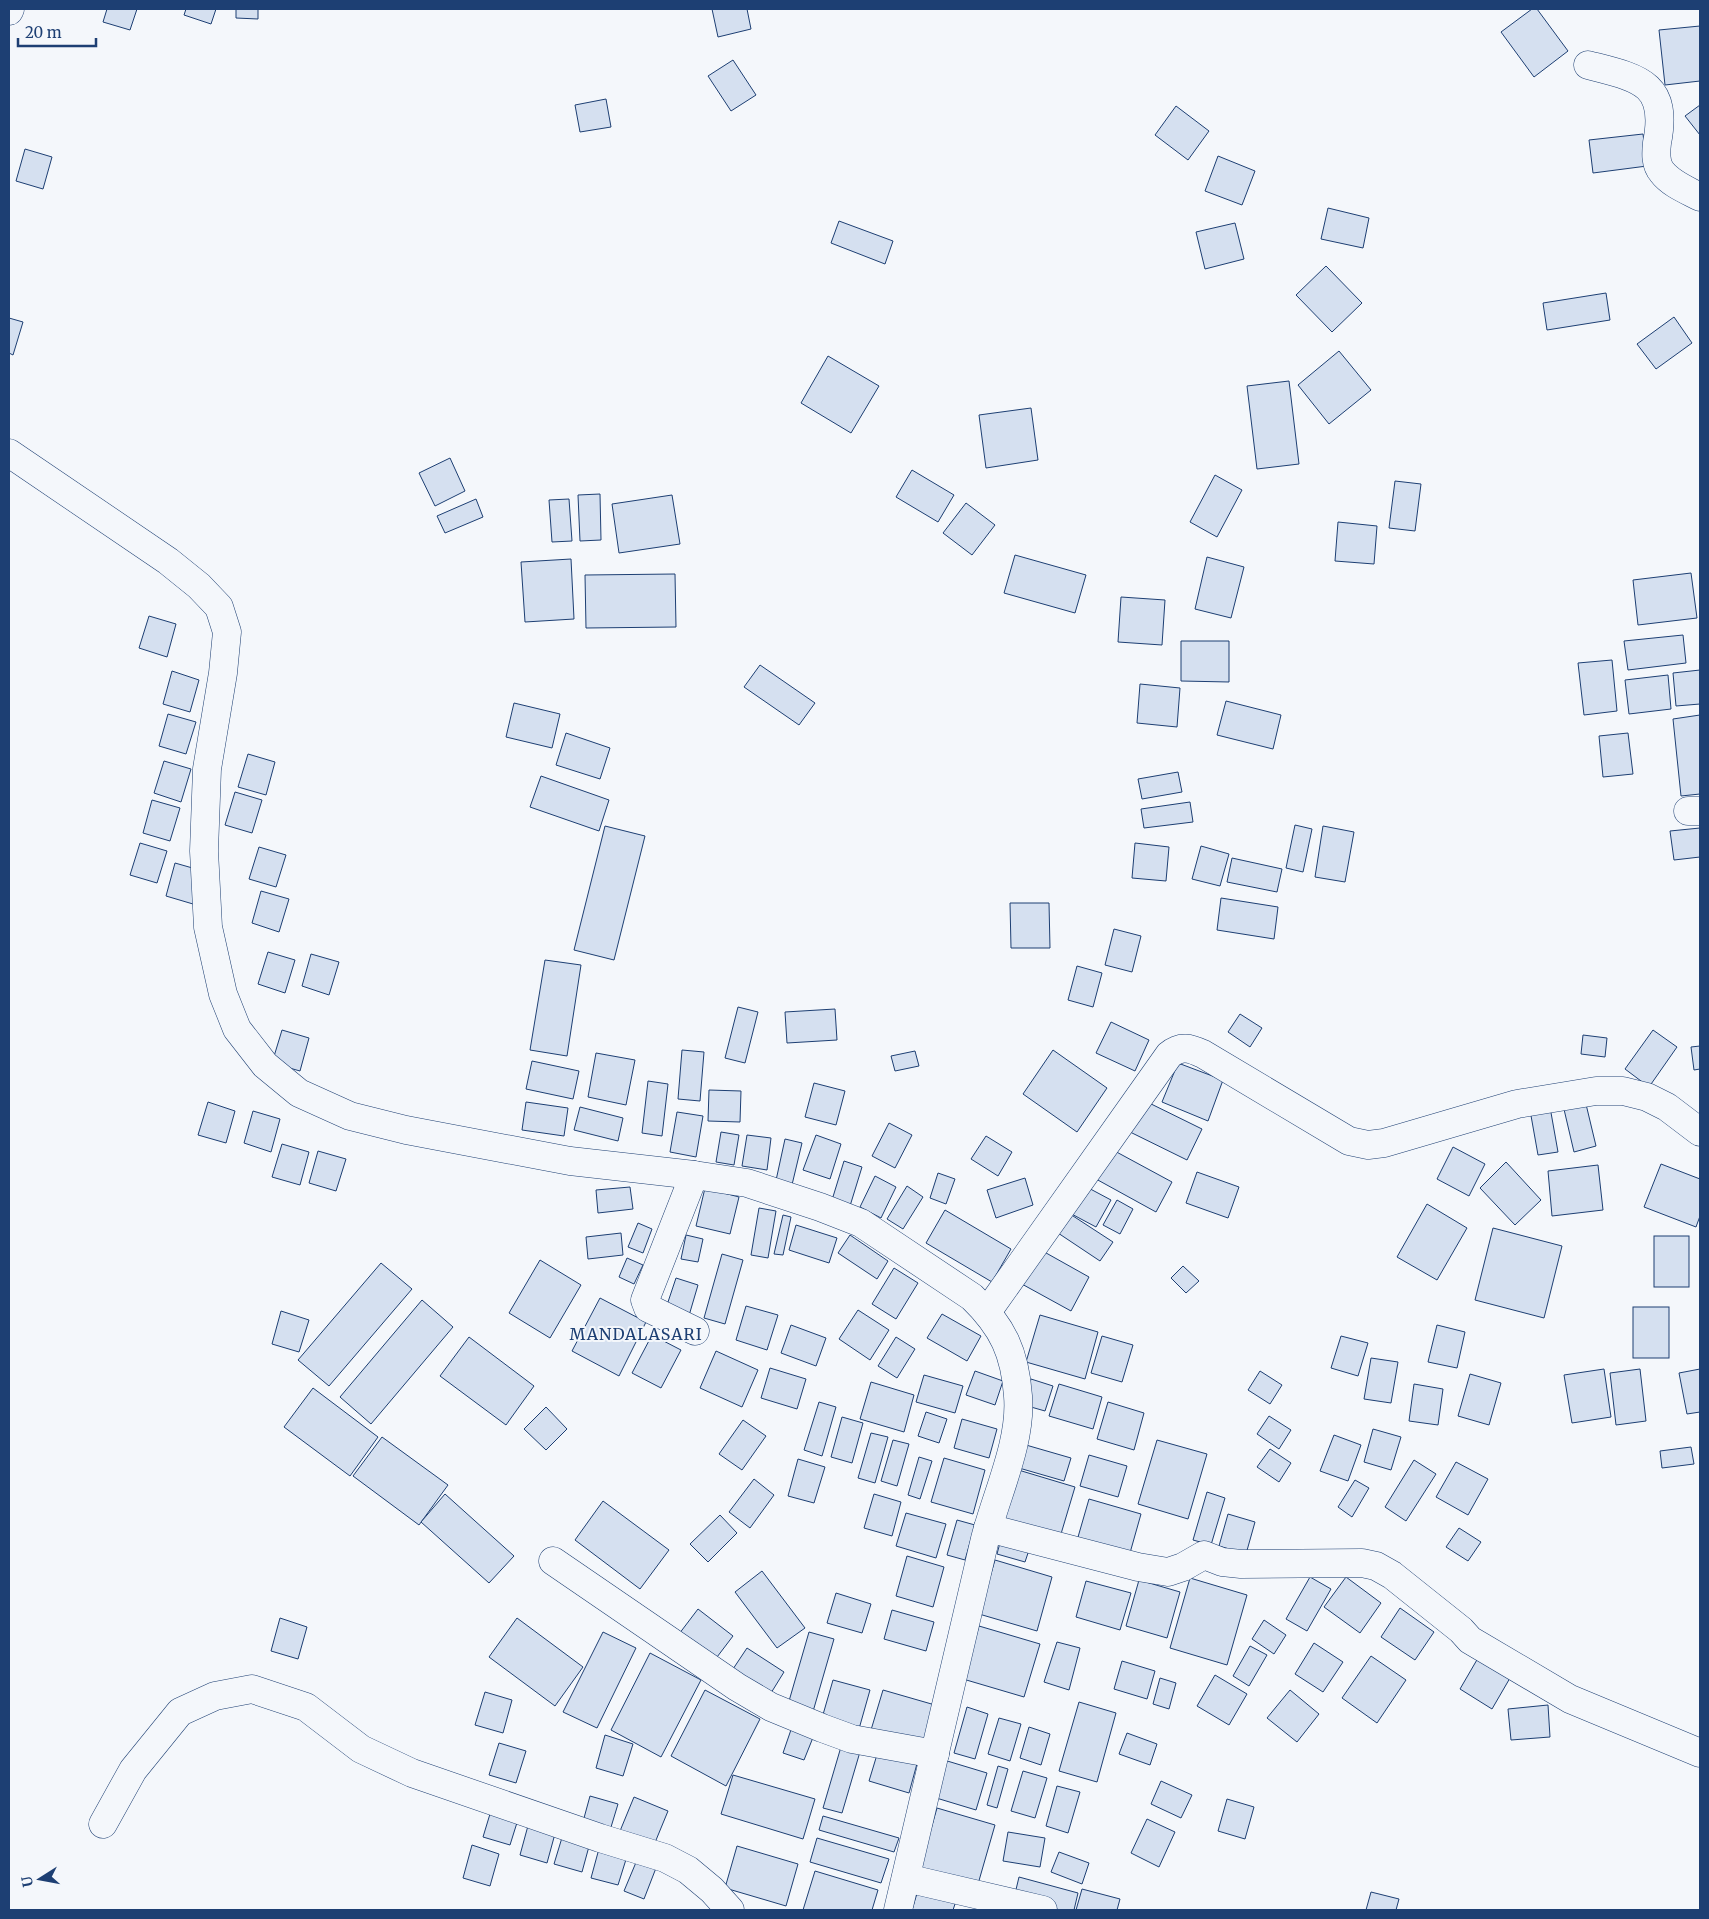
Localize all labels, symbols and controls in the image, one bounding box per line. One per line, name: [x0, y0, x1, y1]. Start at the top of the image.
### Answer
scale bar: [18, 15, 95, 47]
text: 20 m: [25, 23, 62, 42]
district label: MANDALASARI: [569, 1324, 703, 1344]
north arrow: [15, 1854, 65, 1904]
text: U: [17, 1874, 37, 1888]

